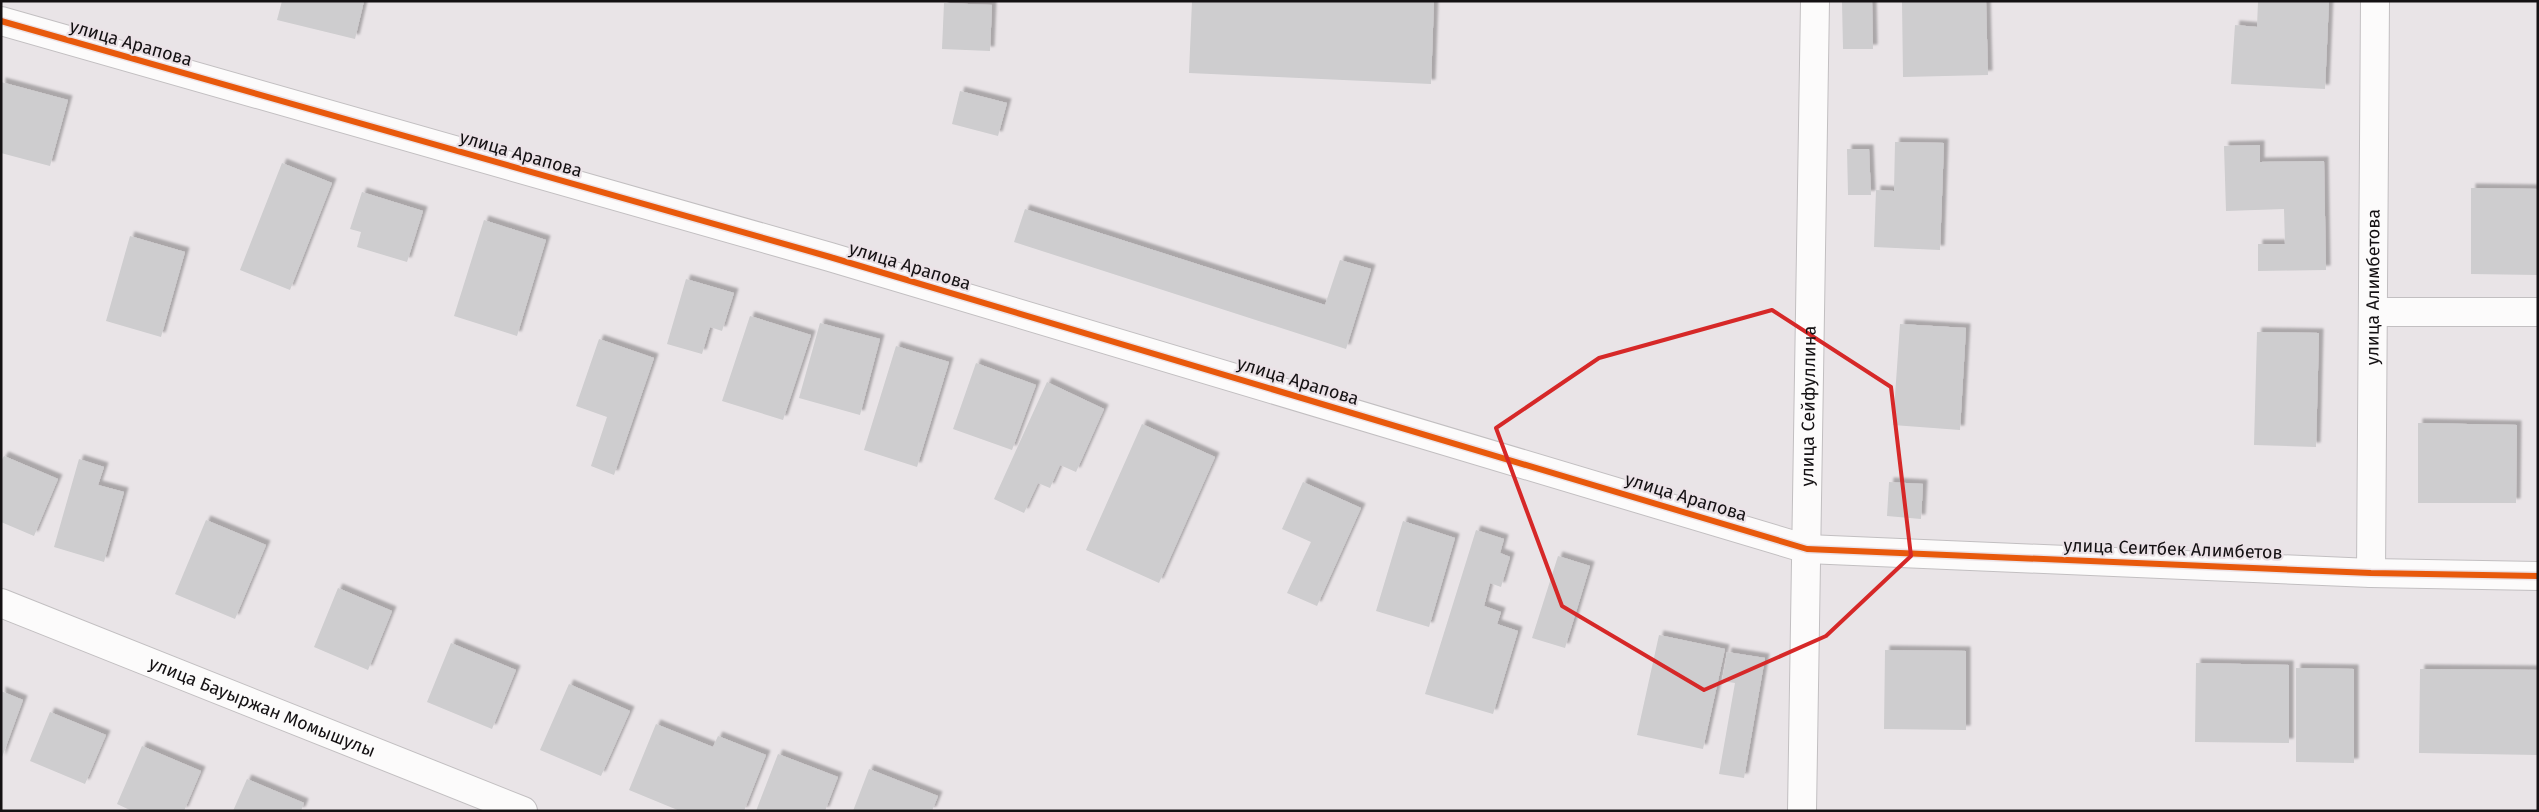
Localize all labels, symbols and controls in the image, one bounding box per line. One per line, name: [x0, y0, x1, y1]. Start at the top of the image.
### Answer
street label: улица Арапова: [67, 15, 195, 71]
street label: улица Арапова: [457, 126, 585, 182]
street label: улица Алимбетова: [2361, 209, 2385, 365]
street label: улица Арапова: [846, 237, 974, 295]
street label: улица Сейфуллина: [1796, 326, 1821, 487]
street label: улица Арапова: [1234, 352, 1362, 410]
street label: улица Арапова: [1622, 468, 1750, 526]
street label: улица Сеитбек Алимбетов: [2063, 534, 2283, 564]
street label: улица Бауыржан Момышулы: [146, 652, 378, 762]

